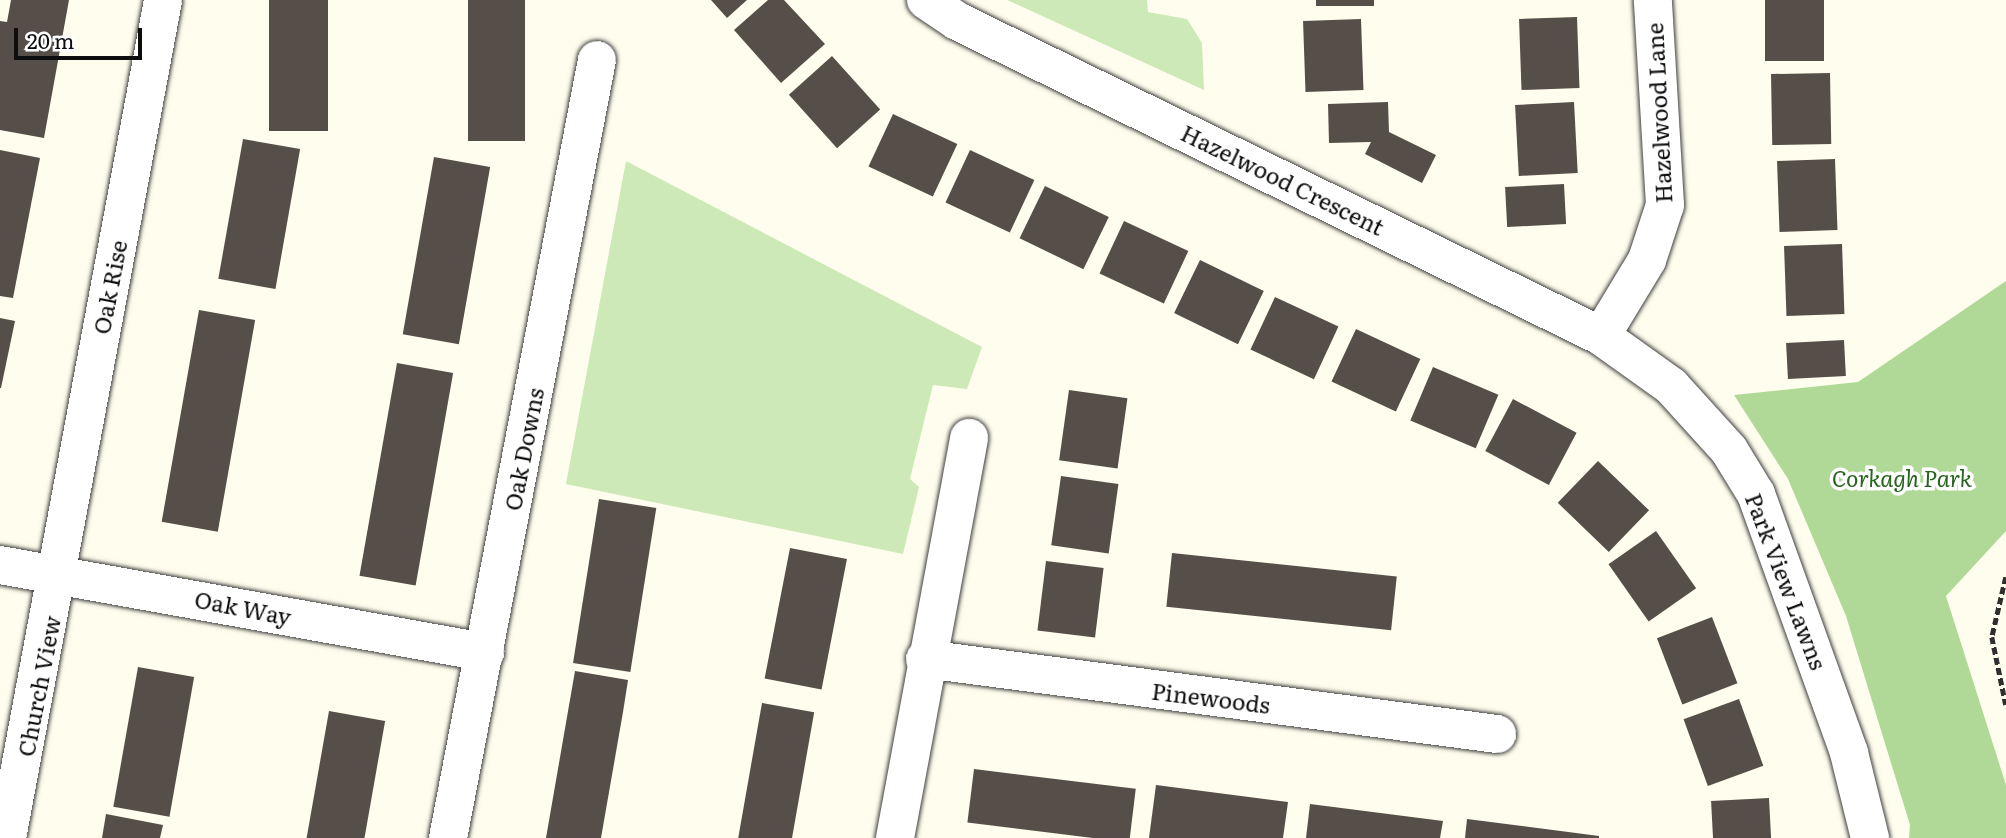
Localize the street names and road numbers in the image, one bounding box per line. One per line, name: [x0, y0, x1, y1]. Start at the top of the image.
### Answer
street label: Hazelwood Lane: [1639, 22, 1677, 204]
street label: Hazelwood Crescent: [1177, 118, 1389, 240]
street label: Oak Rise: [86, 238, 132, 336]
street label: Oak Downs: [498, 385, 548, 513]
street label: Park View Lawns: [1741, 489, 1833, 673]
street label: Oak Way: [192, 584, 294, 630]
street label: Church View: [11, 613, 65, 759]
street label: Pinewoods: [1150, 676, 1272, 718]

